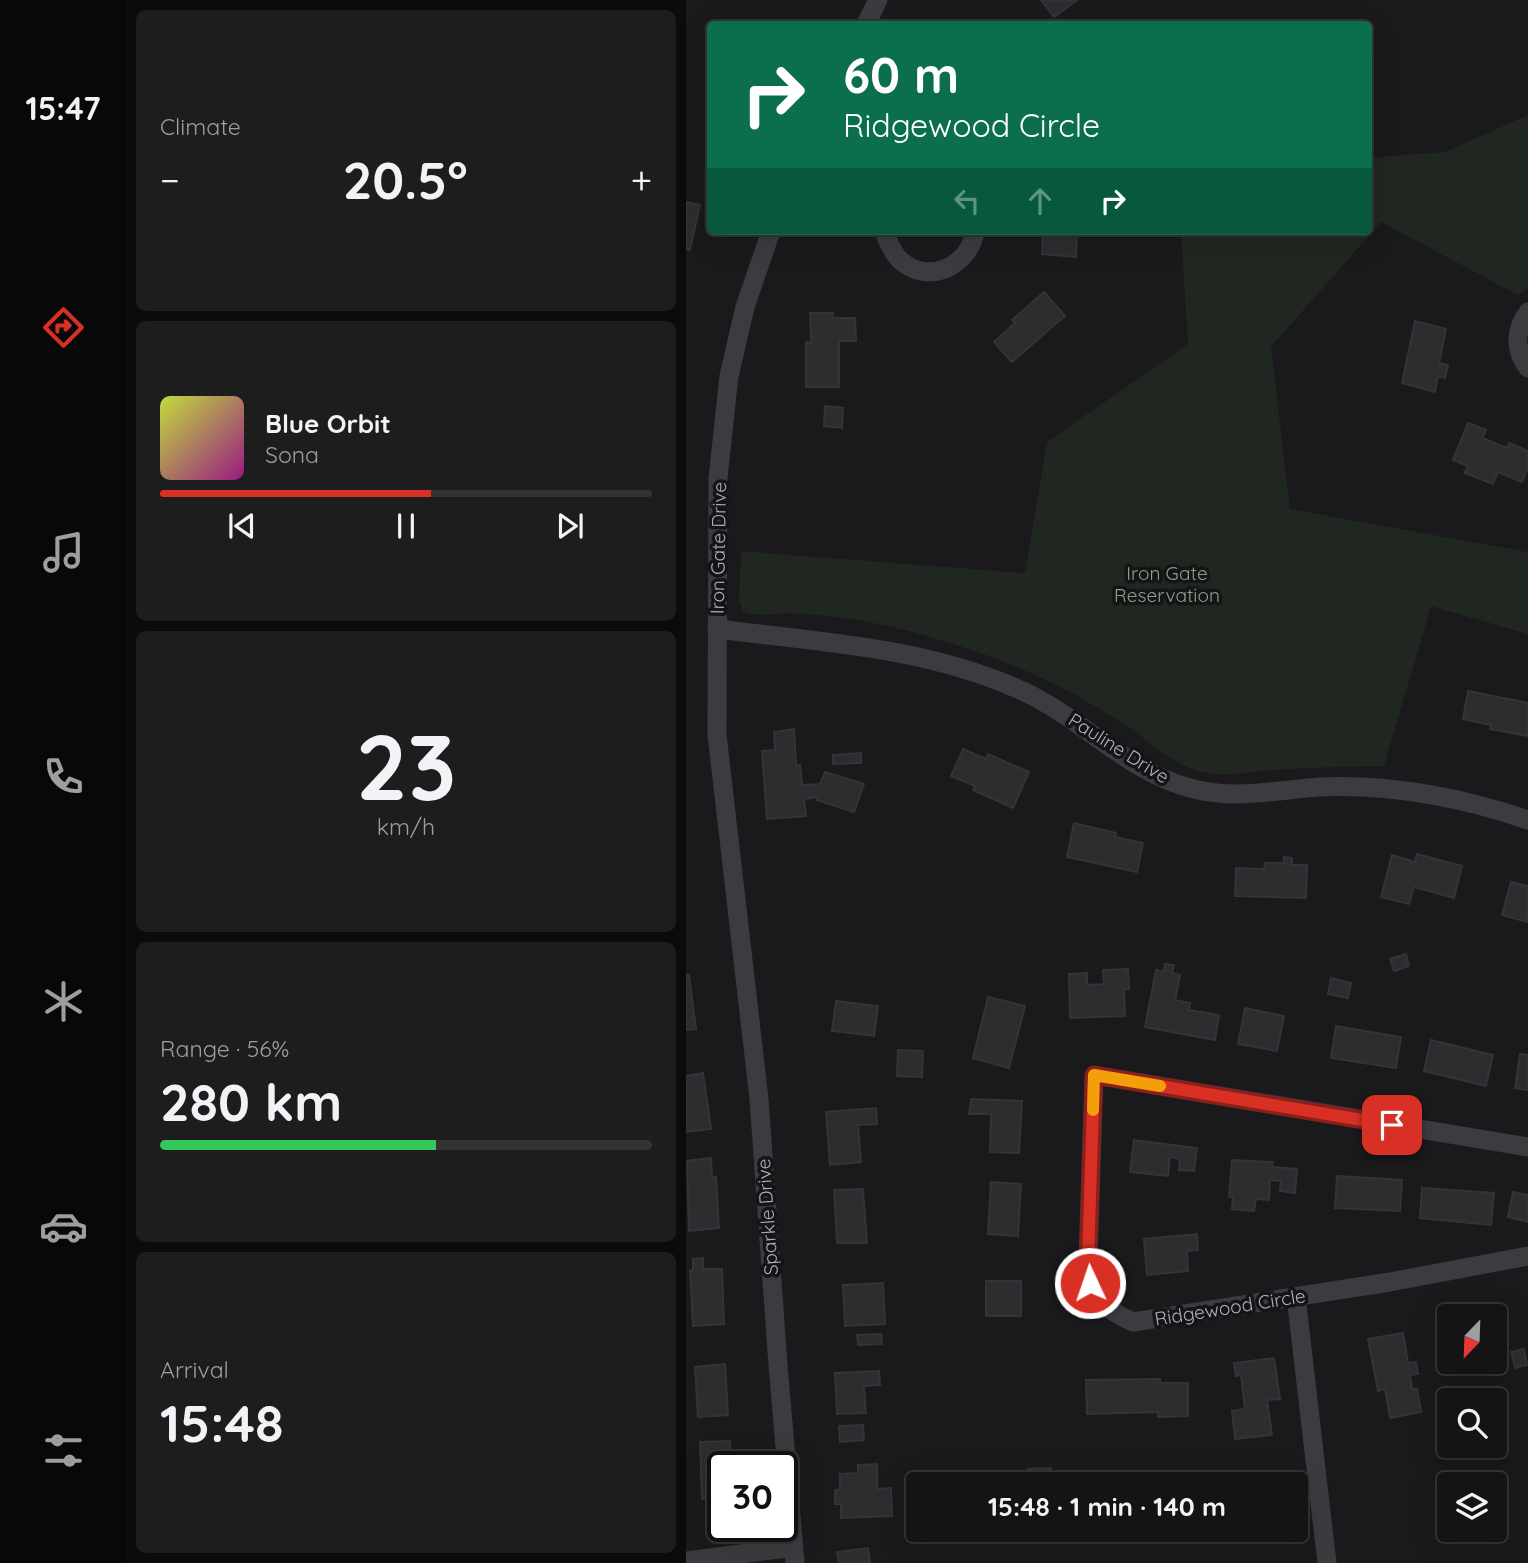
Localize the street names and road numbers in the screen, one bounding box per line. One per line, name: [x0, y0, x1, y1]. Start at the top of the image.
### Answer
street label: Iron Gate Drive: [705, 482, 731, 614]
street label: Pauline Drive: [1064, 708, 1174, 788]
street label: Sparkle Drive: [751, 1158, 783, 1276]
street label: Ridgewood Circle: [1153, 1283, 1307, 1331]

